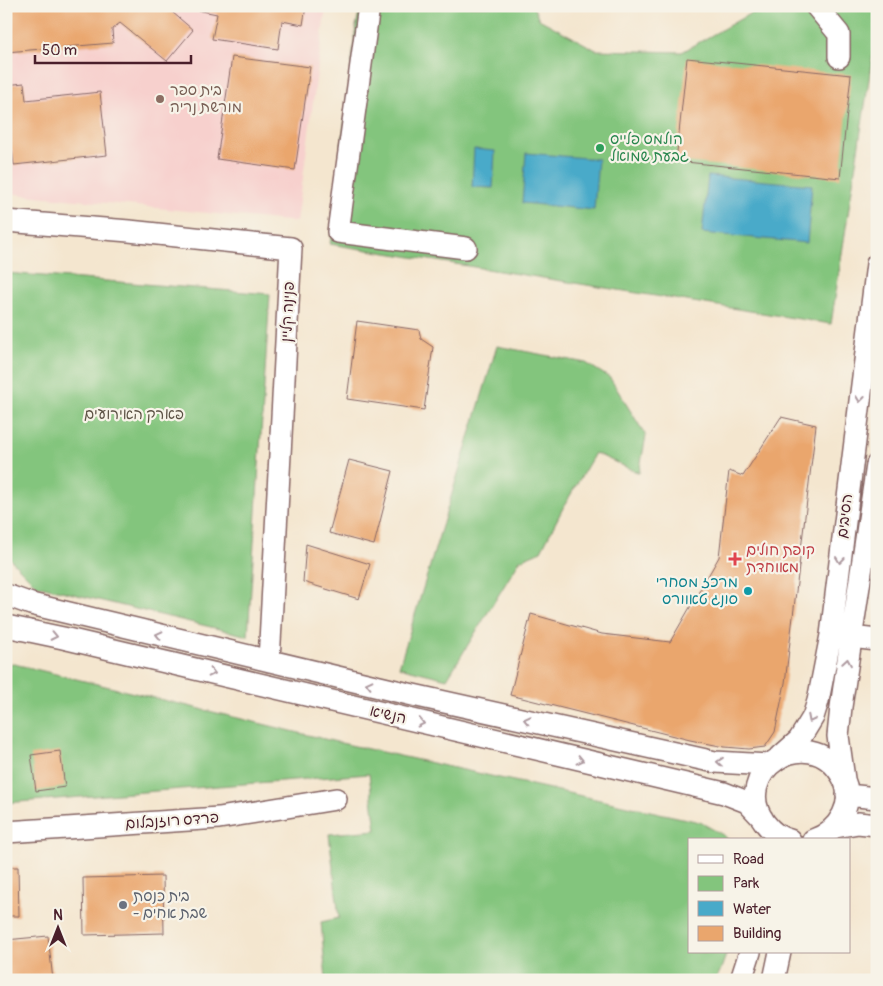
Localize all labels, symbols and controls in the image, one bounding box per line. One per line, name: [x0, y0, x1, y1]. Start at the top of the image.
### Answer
scale bar: [35, 32, 191, 64]
text: 50 m: [42, 41, 77, 60]
place label: בית ספר מורשת נריה: [170, 81, 242, 117]
marker: בית ספר מורשת נריה: [154, 93, 166, 105]
place label: הולמס פלייס גבעת שמואל: [610, 130, 689, 166]
marker: הולמס פלייס גבעת שמואל: [594, 142, 606, 154]
street label: פנינה קליין: [277, 281, 299, 343]
one-way arrow: [855, 395, 866, 403]
park label: פארק האירועים: [84, 405, 184, 424]
street label: הסיבים: [833, 493, 857, 539]
place label: קופת חולים מאוחדת: [746, 541, 815, 577]
marker: קופת חולים מאוחדת: [728, 552, 742, 566]
one-way arrow: [835, 556, 846, 564]
place label: מרכז מסחרי סונג טאוורס: [656, 573, 738, 609]
marker: מרכז מסחרי סונג טאוורס: [742, 585, 754, 597]
one-way arrow: [50, 630, 59, 641]
one-way arrow: [155, 630, 164, 641]
one-way arrow: [842, 657, 852, 666]
one-way arrow: [208, 667, 217, 678]
one-way arrow: [364, 679, 373, 690]
street label: הנשיא: [368, 702, 408, 728]
one-way arrow: [807, 714, 817, 723]
one-way arrow: [523, 715, 532, 726]
one-way arrow: [417, 717, 426, 728]
one-way arrow: [575, 754, 584, 765]
one-way arrow: [716, 757, 724, 768]
street label: פרדס רוזנבלום: [124, 808, 220, 834]
legend: [688, 838, 850, 954]
text: Road: [733, 850, 764, 869]
text: Park: [733, 874, 760, 893]
place label: בית כנסת - שבת אחים: [133, 887, 208, 923]
marker: בית כנסת - שבת אחים: [117, 899, 129, 911]
text: Water: [733, 900, 772, 919]
north arrow: [32, 904, 82, 954]
text: N: [53, 907, 63, 924]
text: Building: [733, 924, 781, 943]

